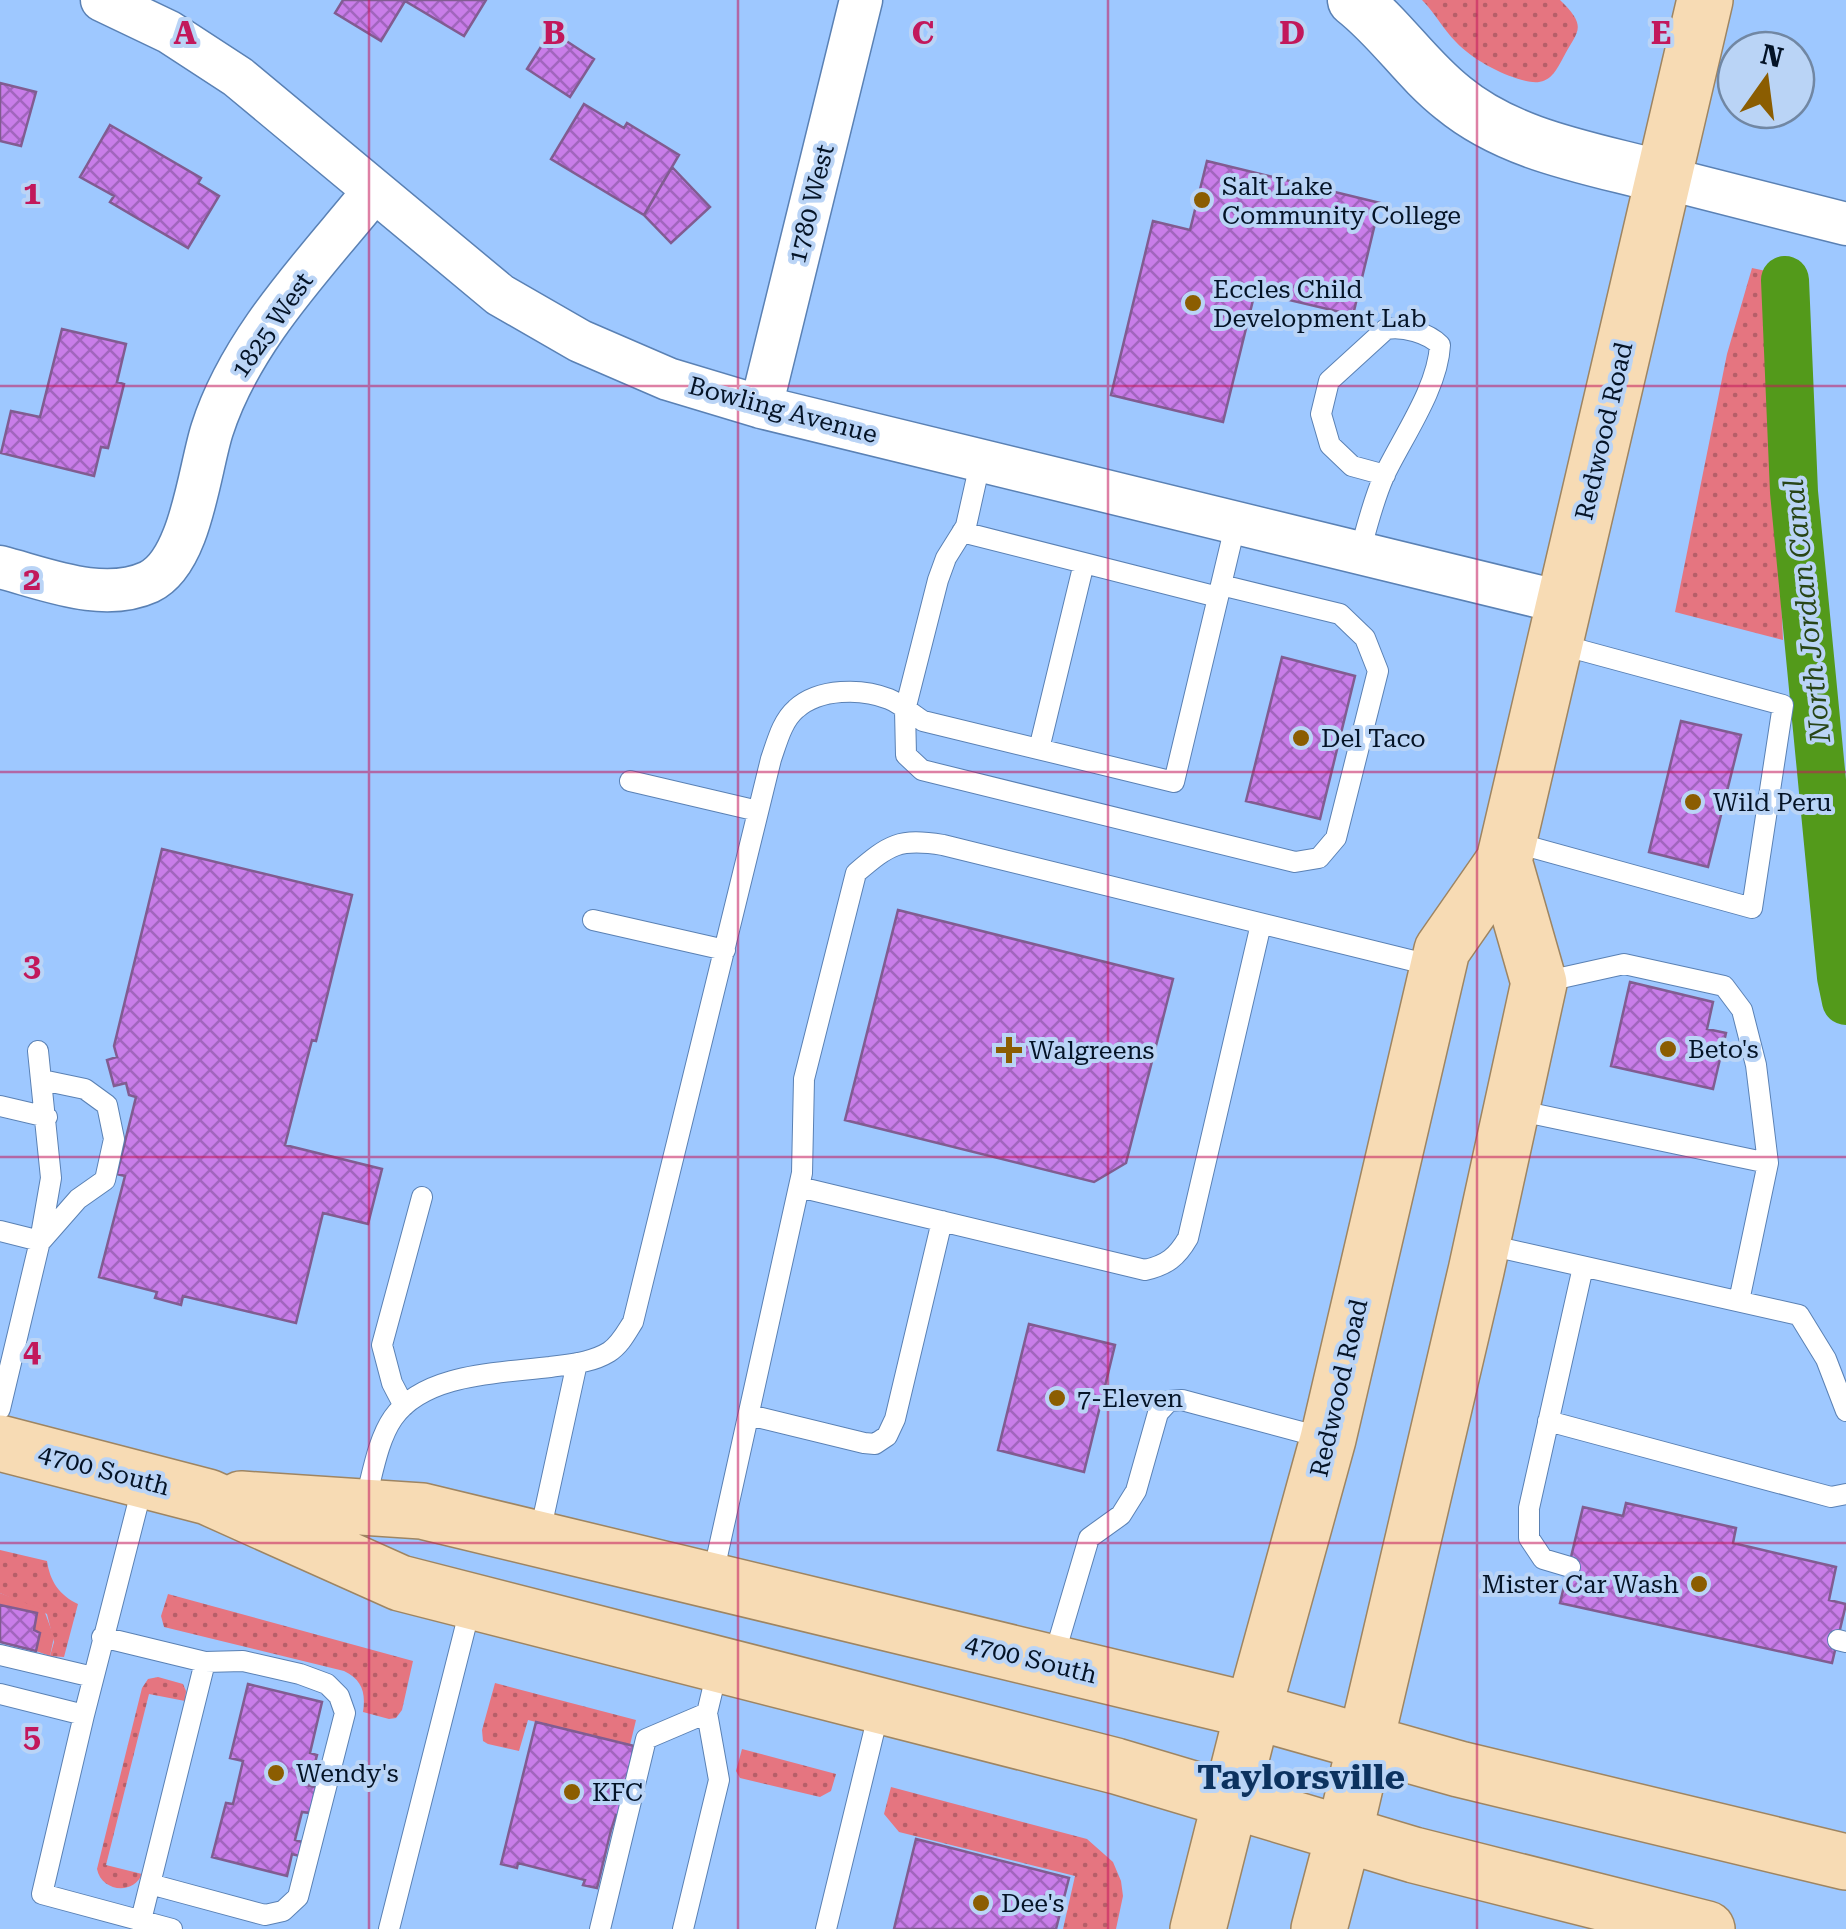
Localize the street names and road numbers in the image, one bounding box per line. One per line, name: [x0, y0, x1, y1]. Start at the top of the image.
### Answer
street label: 1780 West: [782, 142, 840, 266]
street label: 1825 West: [225, 267, 319, 383]
street label: Redwood Road: [1569, 339, 1639, 523]
street label: Bowling Avenue: [685, 371, 881, 449]
street label: Redwood Road: [1304, 1296, 1374, 1480]
street label: 4700 South: [35, 1439, 173, 1501]
street label: 4700 South: [962, 1629, 1100, 1689]

